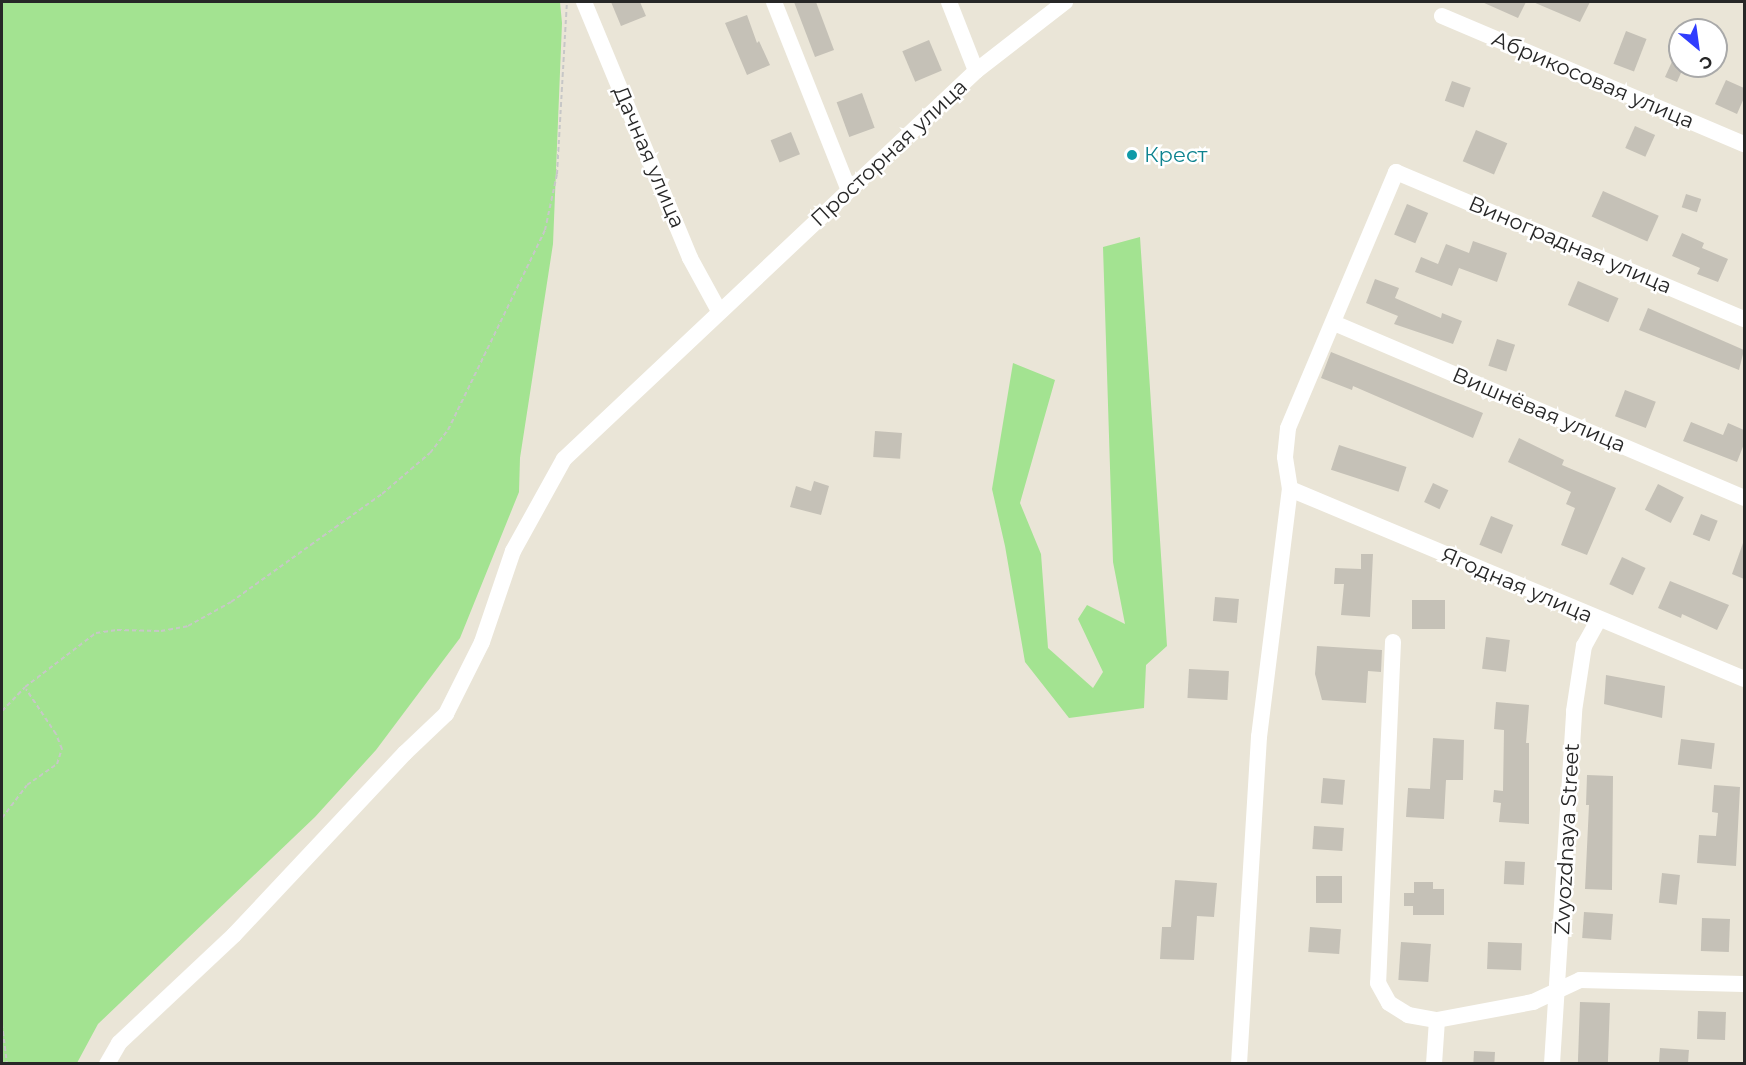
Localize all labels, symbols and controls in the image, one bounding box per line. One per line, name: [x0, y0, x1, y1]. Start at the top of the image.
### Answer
north arrow: [1668, 18, 1728, 78]
street label: Абрикосовая улица: [1488, 26, 1698, 134]
text: С: [1696, 51, 1716, 74]
street label: Просторная улица: [806, 74, 972, 232]
street label: Дачная улица: [608, 82, 690, 232]
place label: Крест: [1144, 142, 1207, 168]
marker: Крест: [1125, 148, 1139, 162]
street label: Виноградная улица: [1465, 191, 1675, 299]
street label: Вишнёвая улица: [1449, 362, 1629, 458]
street label: Ягодная улица: [1438, 542, 1596, 628]
street label: Zvyozdnaya Street: [1549, 742, 1585, 936]

